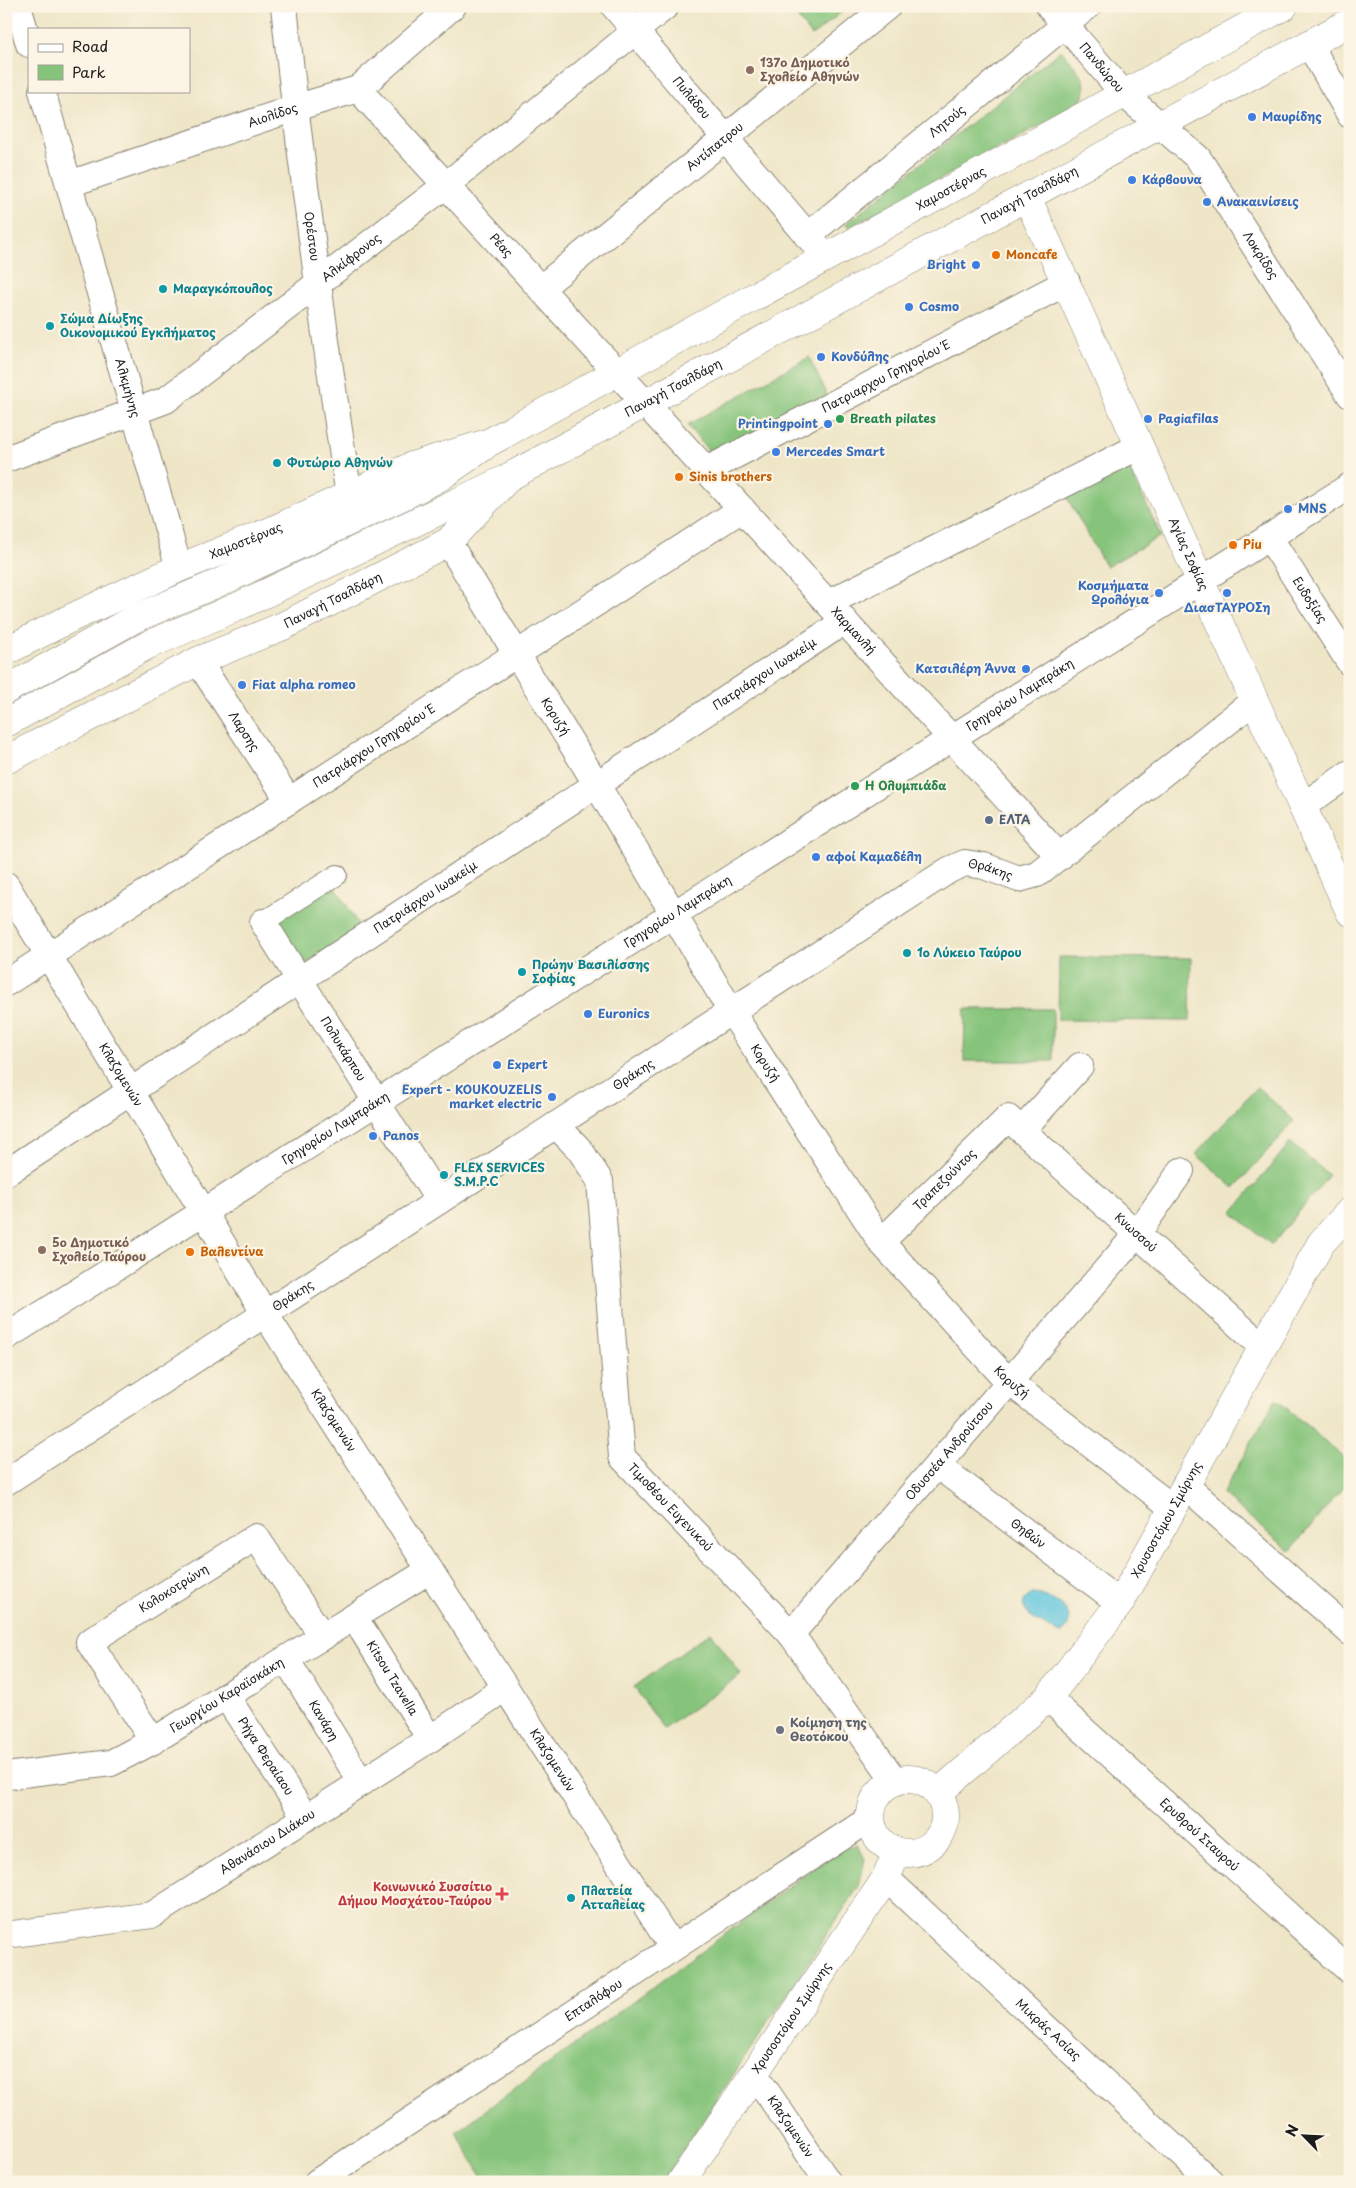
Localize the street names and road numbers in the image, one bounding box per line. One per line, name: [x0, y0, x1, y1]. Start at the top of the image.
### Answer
street label: Πανδώρου: [1076, 38, 1129, 96]
street label: Πυλάδου: [669, 72, 715, 122]
street label: Αιολίδος: [245, 98, 300, 131]
street label: Λητούς: [924, 100, 969, 141]
street label: Αντίπατρου: [682, 117, 747, 175]
street label: Χαμοστέρνας: [913, 161, 989, 214]
street label: Παναγή Τσαλδάρη: [977, 161, 1081, 228]
street label: Ορέστου: [300, 210, 325, 262]
street label: Λοκρίδος: [1239, 227, 1283, 282]
street label: Αλκίφρονος: [317, 228, 384, 286]
street label: Ρέας: [486, 229, 518, 261]
street label: Πατριαρχου Γρηγορίου Ε΄: [818, 335, 953, 417]
street label: Παναγή Τσαλδάρη: [621, 354, 724, 421]
street label: Αλκμήνης: [111, 356, 145, 419]
street label: Αγίας Σοφίας: [1165, 514, 1214, 593]
street label: Χαμοστέρνας: [206, 517, 285, 563]
street label: Παναγή Τσαλδάρη: [280, 567, 385, 632]
street label: Ευδοξίας: [1289, 573, 1332, 626]
street label: Χαρμανλή: [827, 602, 880, 658]
street label: Πατριάρχου Ιωακείμ: [709, 632, 820, 714]
street label: Γρηγορίου Λαμπράκη: [962, 653, 1077, 735]
street label: Κορυζή: [537, 694, 575, 739]
street label: Πατριάρχου Γρηγορίου Ε΄: [309, 699, 439, 791]
street label: Λαρσης: [225, 707, 264, 754]
street label: Θράκης: [967, 854, 1016, 884]
street label: Πατριάρχου Ιωακείμ: [369, 855, 480, 937]
street label: Γρηγορίου Λαμπράκη: [620, 870, 734, 952]
street label: Πολυκάρπου: [317, 1012, 371, 1084]
street label: Κλαζομενών: [95, 1039, 148, 1110]
street label: Κορυζή: [747, 1040, 785, 1085]
street label: Θράκης: [609, 1054, 657, 1094]
street label: Γρηγορίου Λαμπράκη: [278, 1087, 392, 1168]
street label: Τραπεζούντος: [909, 1144, 979, 1214]
street label: Κνωσσού: [1111, 1208, 1162, 1256]
street label: Θράκης: [268, 1275, 317, 1315]
street label: Κορυζή: [990, 1361, 1033, 1402]
street label: Κλαζομενών: [307, 1385, 362, 1455]
street label: Οδυσσέα Ανδρούτσου: [900, 1397, 997, 1504]
street label: Τιμοθέου Ευγενικού: [624, 1458, 717, 1555]
street label: Χρυσοστόμου Σμύρνης: [1126, 1458, 1205, 1581]
street label: Θηβών: [1007, 1514, 1050, 1552]
street label: Κολοκοτρώνη: [135, 1559, 211, 1617]
street label: Kitsou Tzavella: [363, 1637, 423, 1719]
street label: Γεωργίου Καραϊσκάκη: [166, 1652, 287, 1737]
street label: Κανάρη: [305, 1696, 344, 1744]
street label: Ρήγα Φεραίαου: [234, 1713, 299, 1798]
street label: Κλαζομενών: [526, 1725, 580, 1795]
street label: Ερυθρού Σταυρού: [1156, 1793, 1244, 1875]
street label: Αθανάσιου Διάκου: [216, 1804, 318, 1878]
street label: Χρυσοστόμου Σμύρνης: [747, 1958, 835, 2077]
street label: Επταλόφου: [561, 1974, 626, 2025]
street label: Μικράς Ασίας: [1012, 1994, 1085, 2064]
street label: Κλαζομενών: [764, 2091, 819, 2161]

